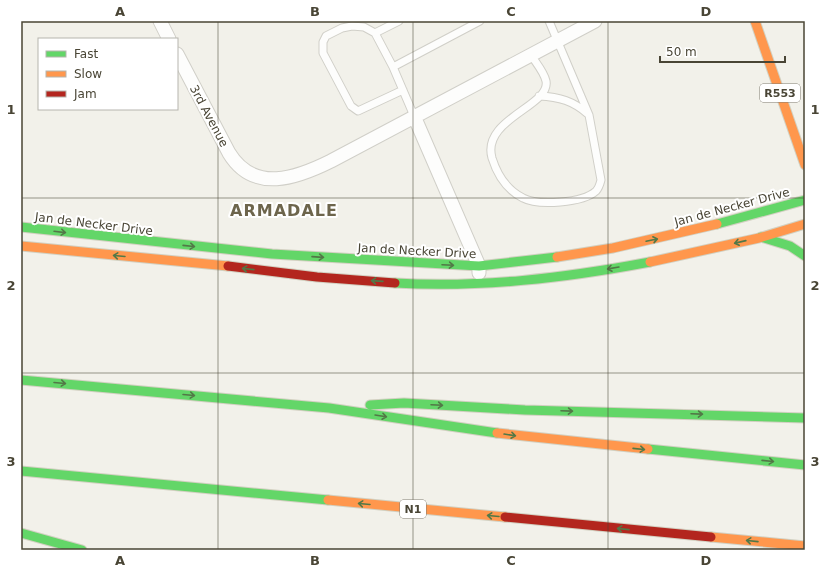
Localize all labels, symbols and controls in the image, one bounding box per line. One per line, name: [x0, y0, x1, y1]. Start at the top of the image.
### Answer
text: A: [115, 4, 125, 19]
text: B: [310, 4, 320, 19]
text: C: [506, 4, 516, 19]
text: D: [701, 4, 712, 19]
legend: [38, 38, 178, 110]
scale bar: [660, 38, 785, 64]
text: 50 m: [666, 45, 697, 59]
text: Fast: [74, 47, 98, 61]
text: Slow: [74, 67, 102, 81]
street label: 3rd Avenue: [187, 83, 231, 149]
road number: R553: [760, 84, 800, 102]
text: Jam: [73, 87, 97, 101]
text: 1: [6, 102, 16, 117]
text: 1: [810, 102, 820, 117]
street label: Jan de Necker Drive: [672, 185, 791, 229]
district label: ARMADALE: [230, 201, 338, 220]
street label: Jan de Necker Drive: [33, 210, 154, 238]
one-way arrow: [53, 228, 66, 236]
one-way arrow: [645, 235, 658, 243]
one-way arrow: [734, 238, 747, 246]
street label: Jan de Necker Drive: [356, 241, 477, 261]
one-way arrow: [182, 242, 195, 250]
one-way arrow: [113, 252, 126, 260]
one-way arrow: [312, 253, 325, 260]
one-way arrow: [441, 261, 454, 268]
one-way arrow: [607, 264, 620, 272]
one-way arrow: [242, 265, 255, 273]
text: 2: [6, 278, 16, 293]
one-way arrow: [371, 278, 384, 285]
text: 2: [810, 278, 820, 293]
one-way arrow: [53, 379, 66, 387]
one-way arrow: [182, 391, 195, 398]
one-way arrow: [430, 401, 443, 408]
one-way arrow: [560, 407, 573, 415]
one-way arrow: [690, 411, 703, 418]
one-way arrow: [374, 412, 387, 420]
one-way arrow: [503, 431, 516, 439]
one-way arrow: [632, 445, 645, 452]
text: 3: [6, 454, 16, 469]
text: 3: [810, 454, 820, 469]
one-way arrow: [761, 457, 774, 465]
one-way arrow: [358, 500, 371, 508]
road number: N1: [400, 500, 426, 518]
one-way arrow: [487, 512, 500, 520]
one-way arrow: [617, 525, 630, 532]
one-way arrow: [746, 538, 759, 545]
text: A: [115, 553, 125, 568]
text: B: [310, 553, 320, 568]
text: C: [506, 553, 516, 568]
text: D: [701, 553, 712, 568]

